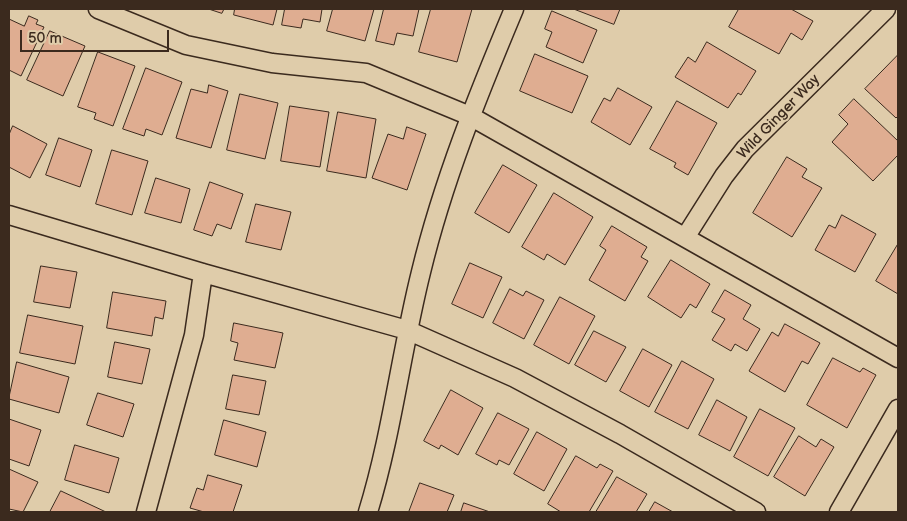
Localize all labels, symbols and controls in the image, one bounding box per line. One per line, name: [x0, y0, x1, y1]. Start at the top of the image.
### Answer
scale bar: [22, 20, 171, 52]
text: 50 m: [28, 29, 62, 48]
street label: Wild Ginger Way: [734, 71, 824, 163]

